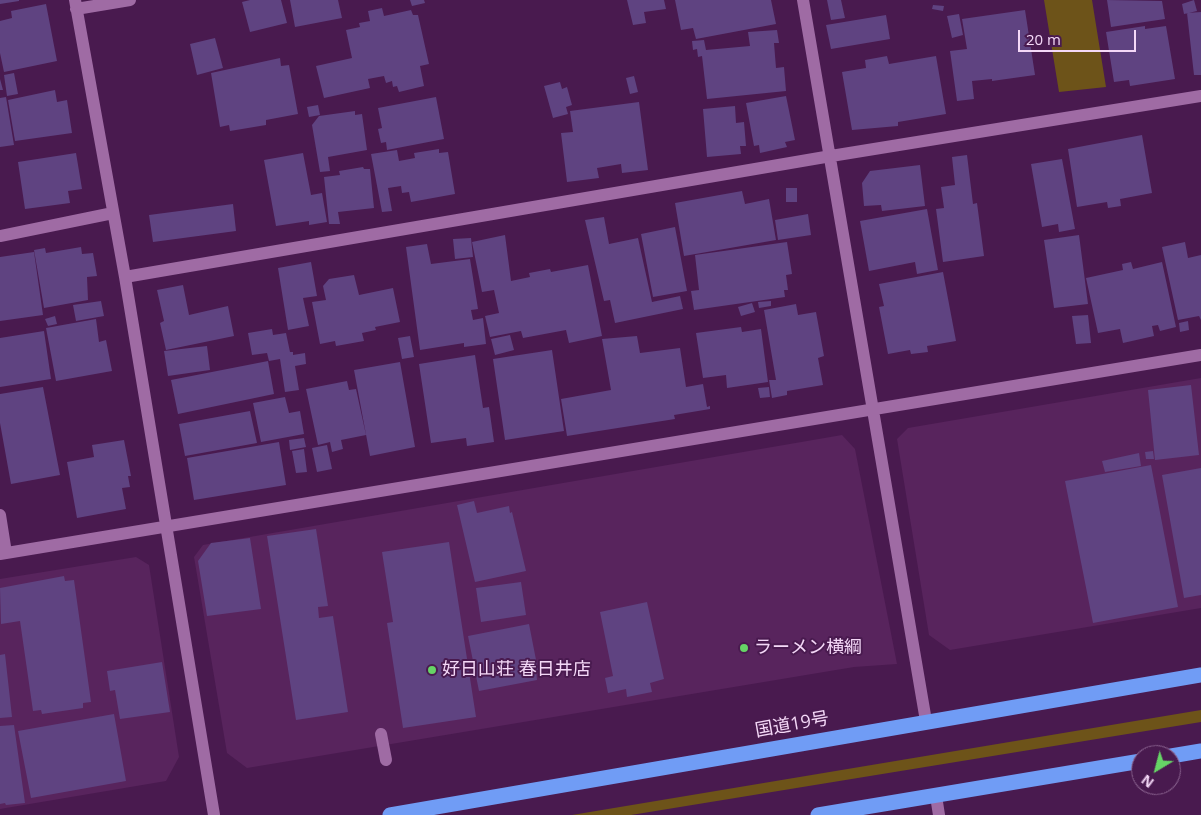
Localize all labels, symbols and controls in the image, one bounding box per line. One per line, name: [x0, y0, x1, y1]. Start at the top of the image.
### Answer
scale bar: [1021, 20, 1138, 52]
text: 20 m: [1026, 29, 1061, 49]
place label: ラーメン横綱: [754, 637, 862, 659]
marker: ラーメン横綱: [738, 642, 750, 654]
place label: 好日山荘 春日井店: [442, 659, 591, 681]
marker: 好日山荘 春日井店: [426, 664, 438, 676]
street label: 国道19号: [753, 708, 831, 742]
north arrow: [1131, 745, 1181, 795]
text: N: [1137, 771, 1158, 793]

